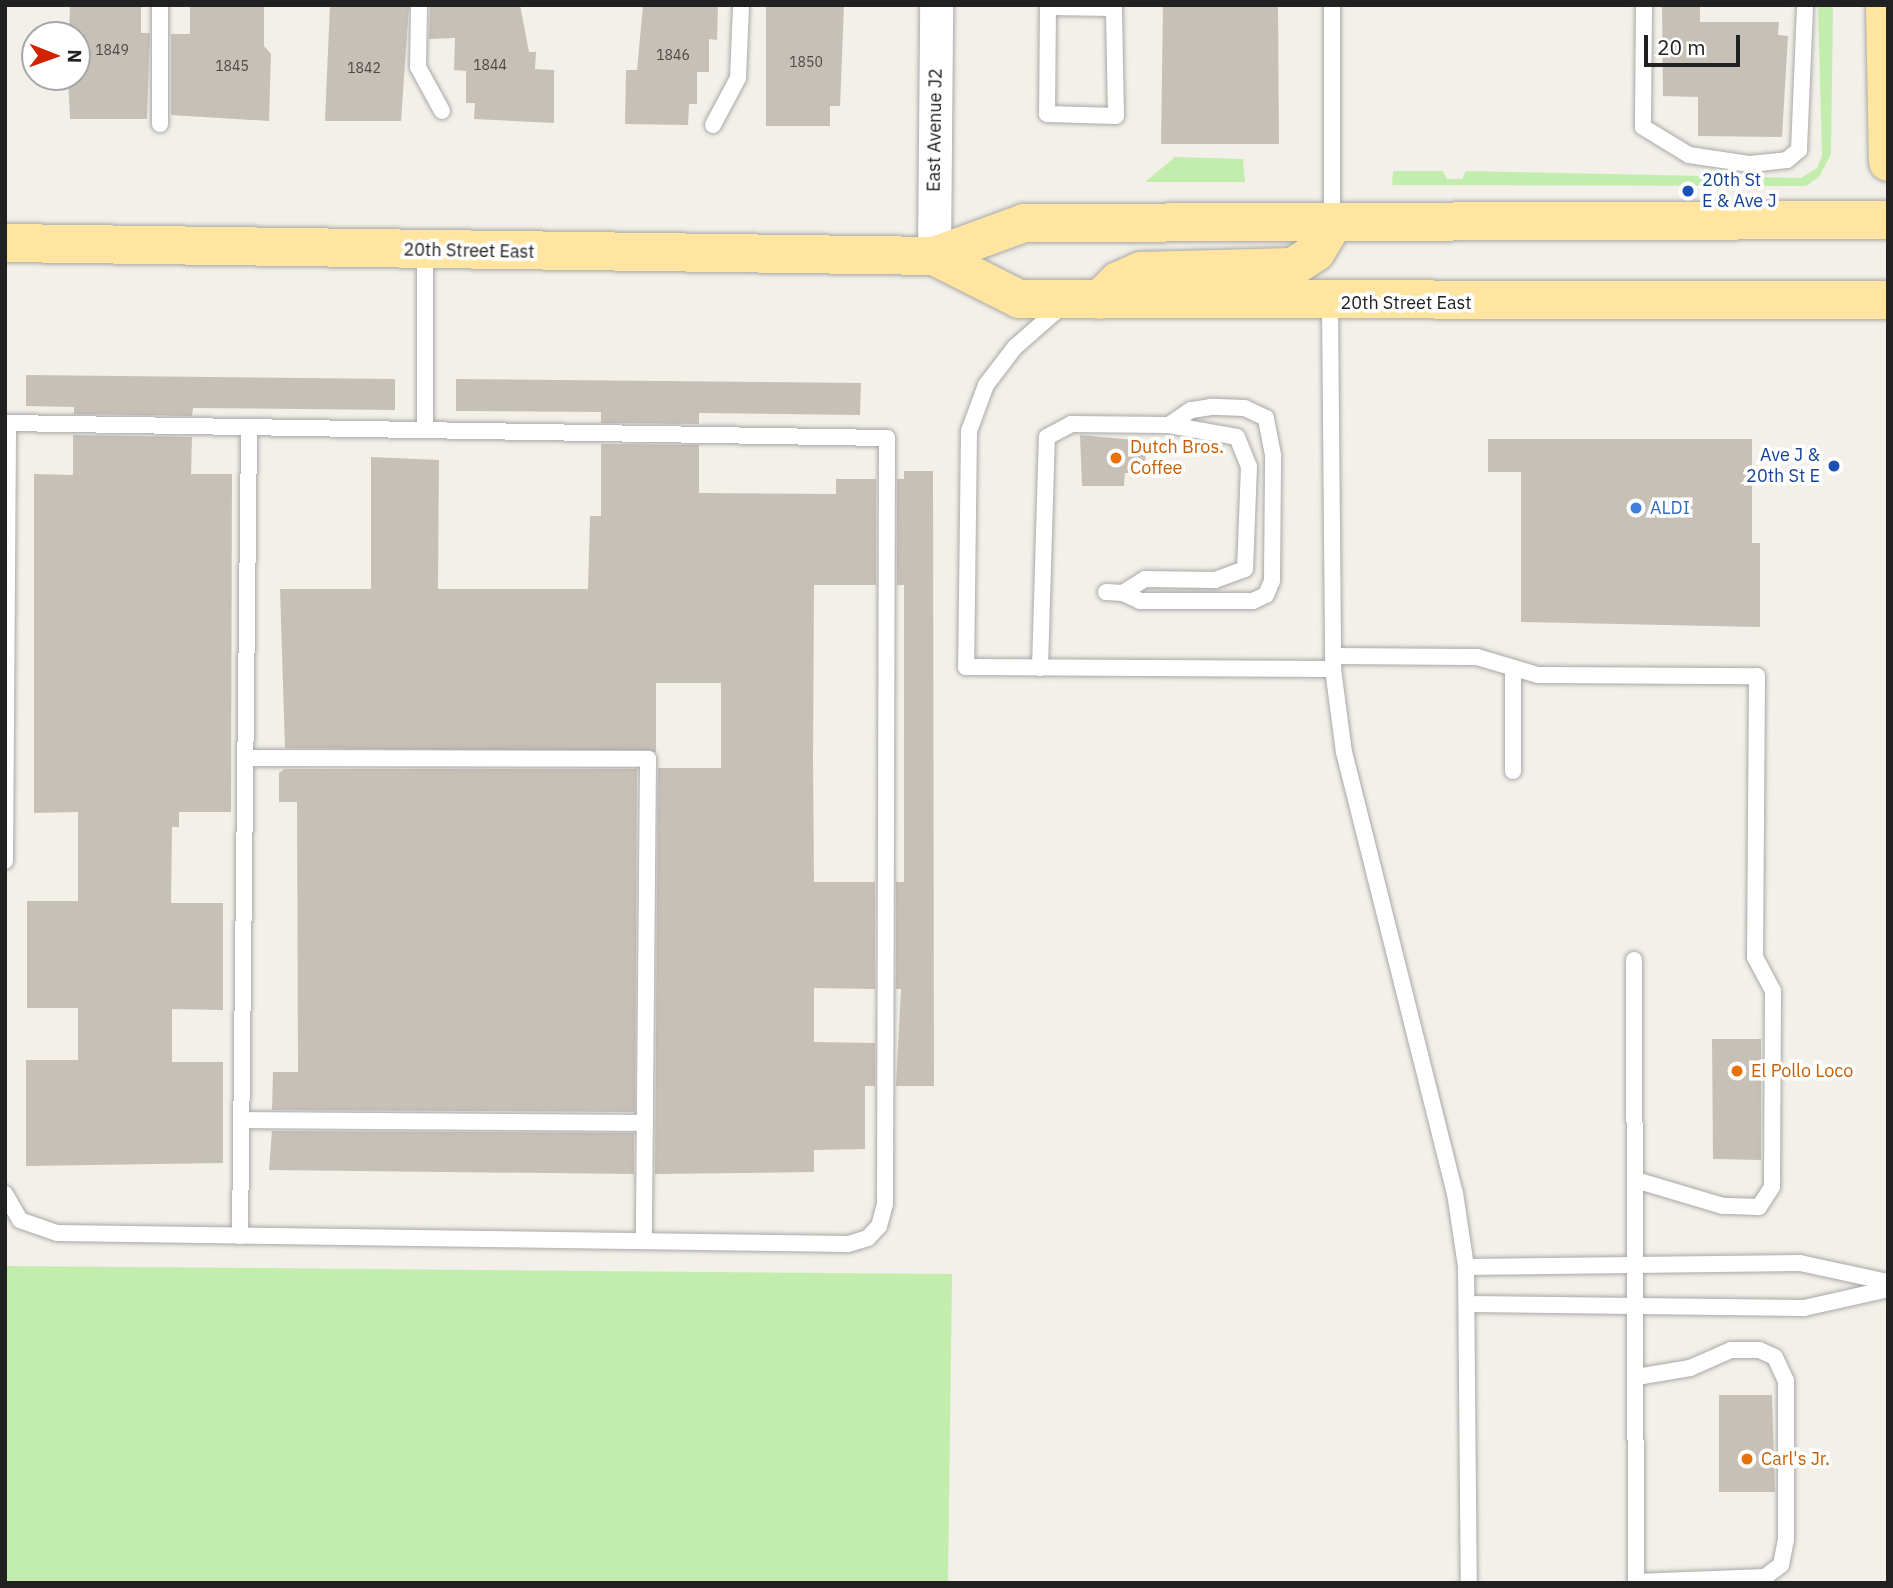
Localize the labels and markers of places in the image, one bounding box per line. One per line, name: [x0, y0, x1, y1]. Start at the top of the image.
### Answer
place label: 20th St E & Ave J: [1702, 170, 1777, 212]
marker: 20th St E & Ave J: [1680, 183, 1696, 199]
place label: Dutch Bros. Coffee: [1130, 437, 1224, 480]
place label: Ave J & 20th St E: [1746, 445, 1820, 488]
marker: Dutch Bros. Coffee: [1108, 450, 1124, 466]
marker: Ave J & 20th St E: [1826, 458, 1842, 474]
place label: ALDI: [1650, 497, 1690, 519]
marker: ALDI: [1628, 500, 1644, 516]
place label: El Pollo Loco: [1751, 1060, 1853, 1082]
marker: El Pollo Loco: [1729, 1063, 1745, 1079]
place label: Carl's Jr.: [1761, 1448, 1830, 1470]
marker: Carl's Jr.: [1739, 1451, 1755, 1467]

